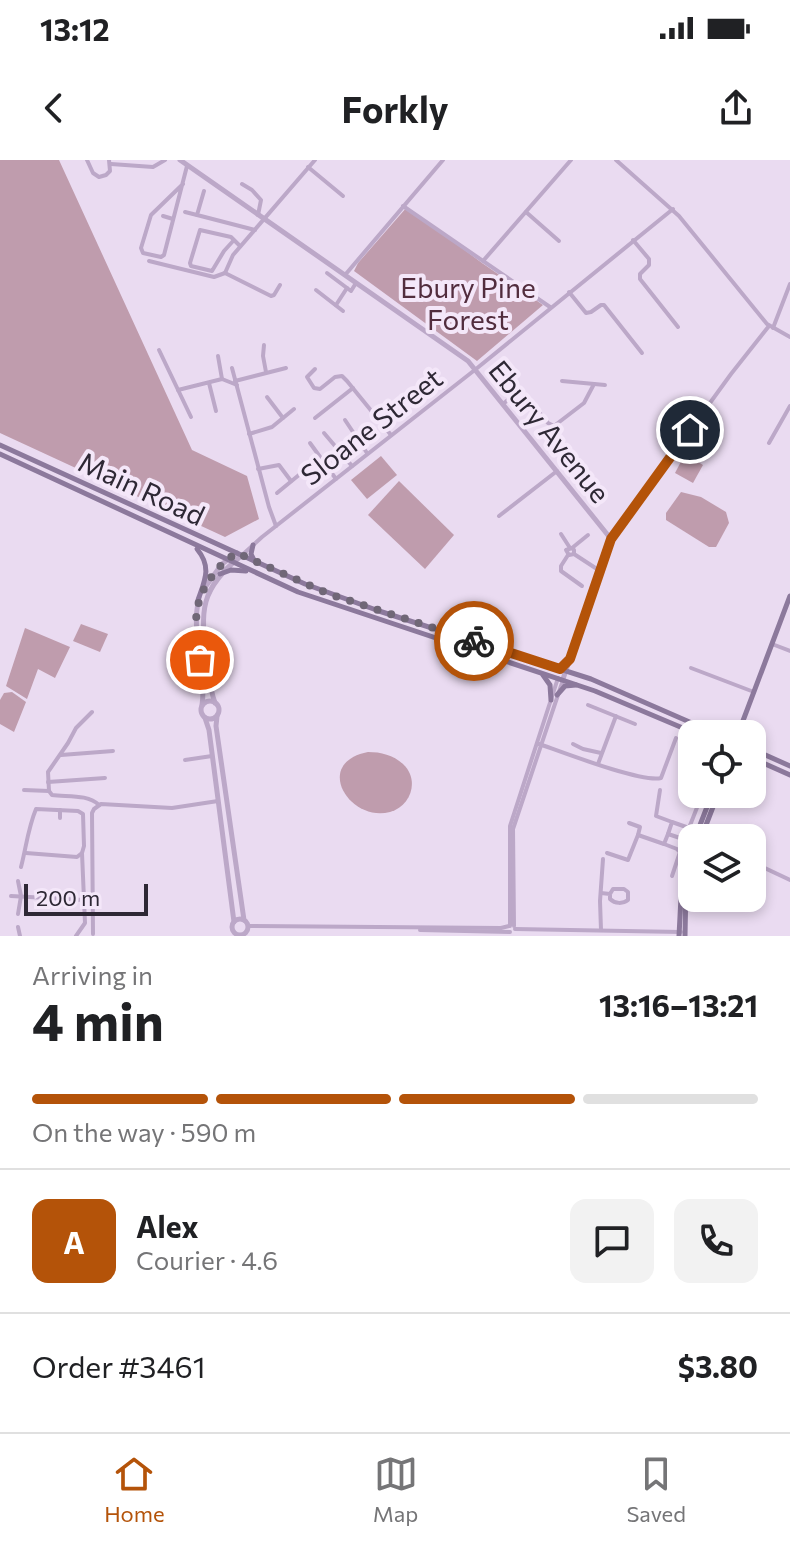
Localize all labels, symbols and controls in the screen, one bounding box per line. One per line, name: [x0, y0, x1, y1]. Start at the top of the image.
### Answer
text: 13:12: [40, 10, 110, 47]
icon: back: [32, 86, 76, 130]
text: Forkly: [342, 86, 448, 130]
icon: share: [714, 86, 758, 130]
park label: Ebury Pine Forest: [400, 270, 536, 336]
street label: Ebury Avenue: [482, 353, 618, 509]
street label: Sloane Street: [293, 360, 449, 492]
pin: [656, 396, 724, 464]
icon: home: [668, 408, 712, 452]
street label: Main Road: [74, 444, 210, 532]
courier: [434, 601, 514, 681]
icon: bike: [452, 619, 496, 663]
pin: [166, 626, 234, 694]
icon: bag: [178, 638, 222, 682]
map controls: [678, 720, 766, 912]
button: locate: [678, 720, 766, 808]
button: layers: [678, 824, 766, 912]
scale bar: [24, 880, 148, 916]
text: 200 m: [36, 884, 100, 911]
text: Arriving in: [32, 959, 153, 990]
text: 13:16–13:21: [599, 986, 758, 1023]
text: 4 min: [32, 988, 164, 1052]
text: On the way · 590 m: [32, 1116, 256, 1147]
button: chat: [570, 1199, 654, 1283]
button: phone: [674, 1199, 758, 1283]
text: Alex: [136, 1207, 199, 1244]
text: A: [63, 1223, 85, 1260]
text: Courier · 4.6: [136, 1244, 278, 1275]
text: Order #3461: [32, 1347, 206, 1384]
text: $3.80: [678, 1347, 758, 1384]
tab: Home: [104, 1452, 165, 1527]
tab: Map: [373, 1452, 418, 1527]
tab: Saved: [626, 1452, 686, 1527]

